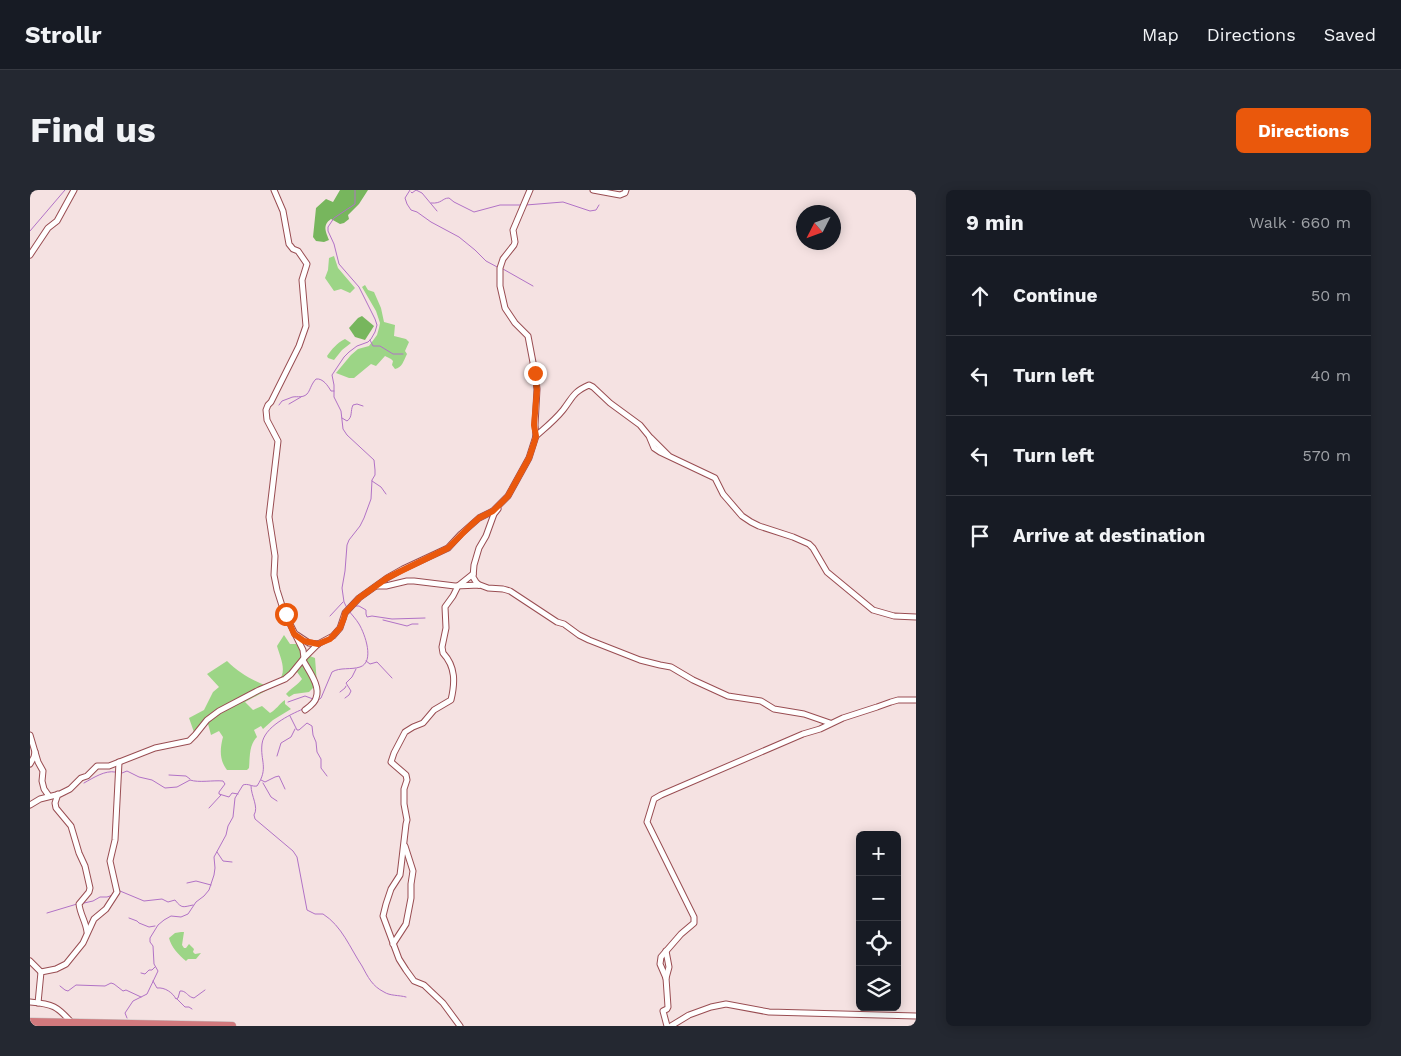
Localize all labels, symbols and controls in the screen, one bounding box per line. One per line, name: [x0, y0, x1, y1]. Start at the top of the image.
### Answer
text: Strollr: [25, 21, 102, 49]
text: Map: [1142, 24, 1179, 45]
text: Directions: [1207, 24, 1296, 45]
text: Saved: [1324, 24, 1376, 45]
button: Directions: [1236, 108, 1371, 153]
text: Find us: [30, 109, 156, 151]
north arrow: [796, 205, 841, 250]
text: 9 min: [966, 210, 1024, 235]
text: Walk · 660 m: [1249, 213, 1351, 232]
icon: ahead: [966, 282, 994, 310]
text: Continue: [1013, 284, 1097, 307]
text: 50 m: [1311, 286, 1351, 305]
route end: [524, 362, 547, 385]
icon: left: [966, 362, 994, 390]
text: Turn left: [1013, 364, 1094, 387]
text: 40 m: [1311, 366, 1351, 385]
icon: left: [966, 442, 994, 470]
text: Turn left: [1013, 444, 1094, 467]
text: 570 m: [1302, 446, 1351, 465]
icon: arrive: [966, 522, 994, 550]
text: Arrive at destination: [1013, 524, 1205, 547]
route start: [275, 603, 298, 626]
map controls: [856, 831, 901, 1011]
button: +: [856, 831, 901, 876]
button: −: [856, 876, 901, 921]
button: locate: [856, 921, 901, 966]
button: layers: [856, 966, 901, 1011]

